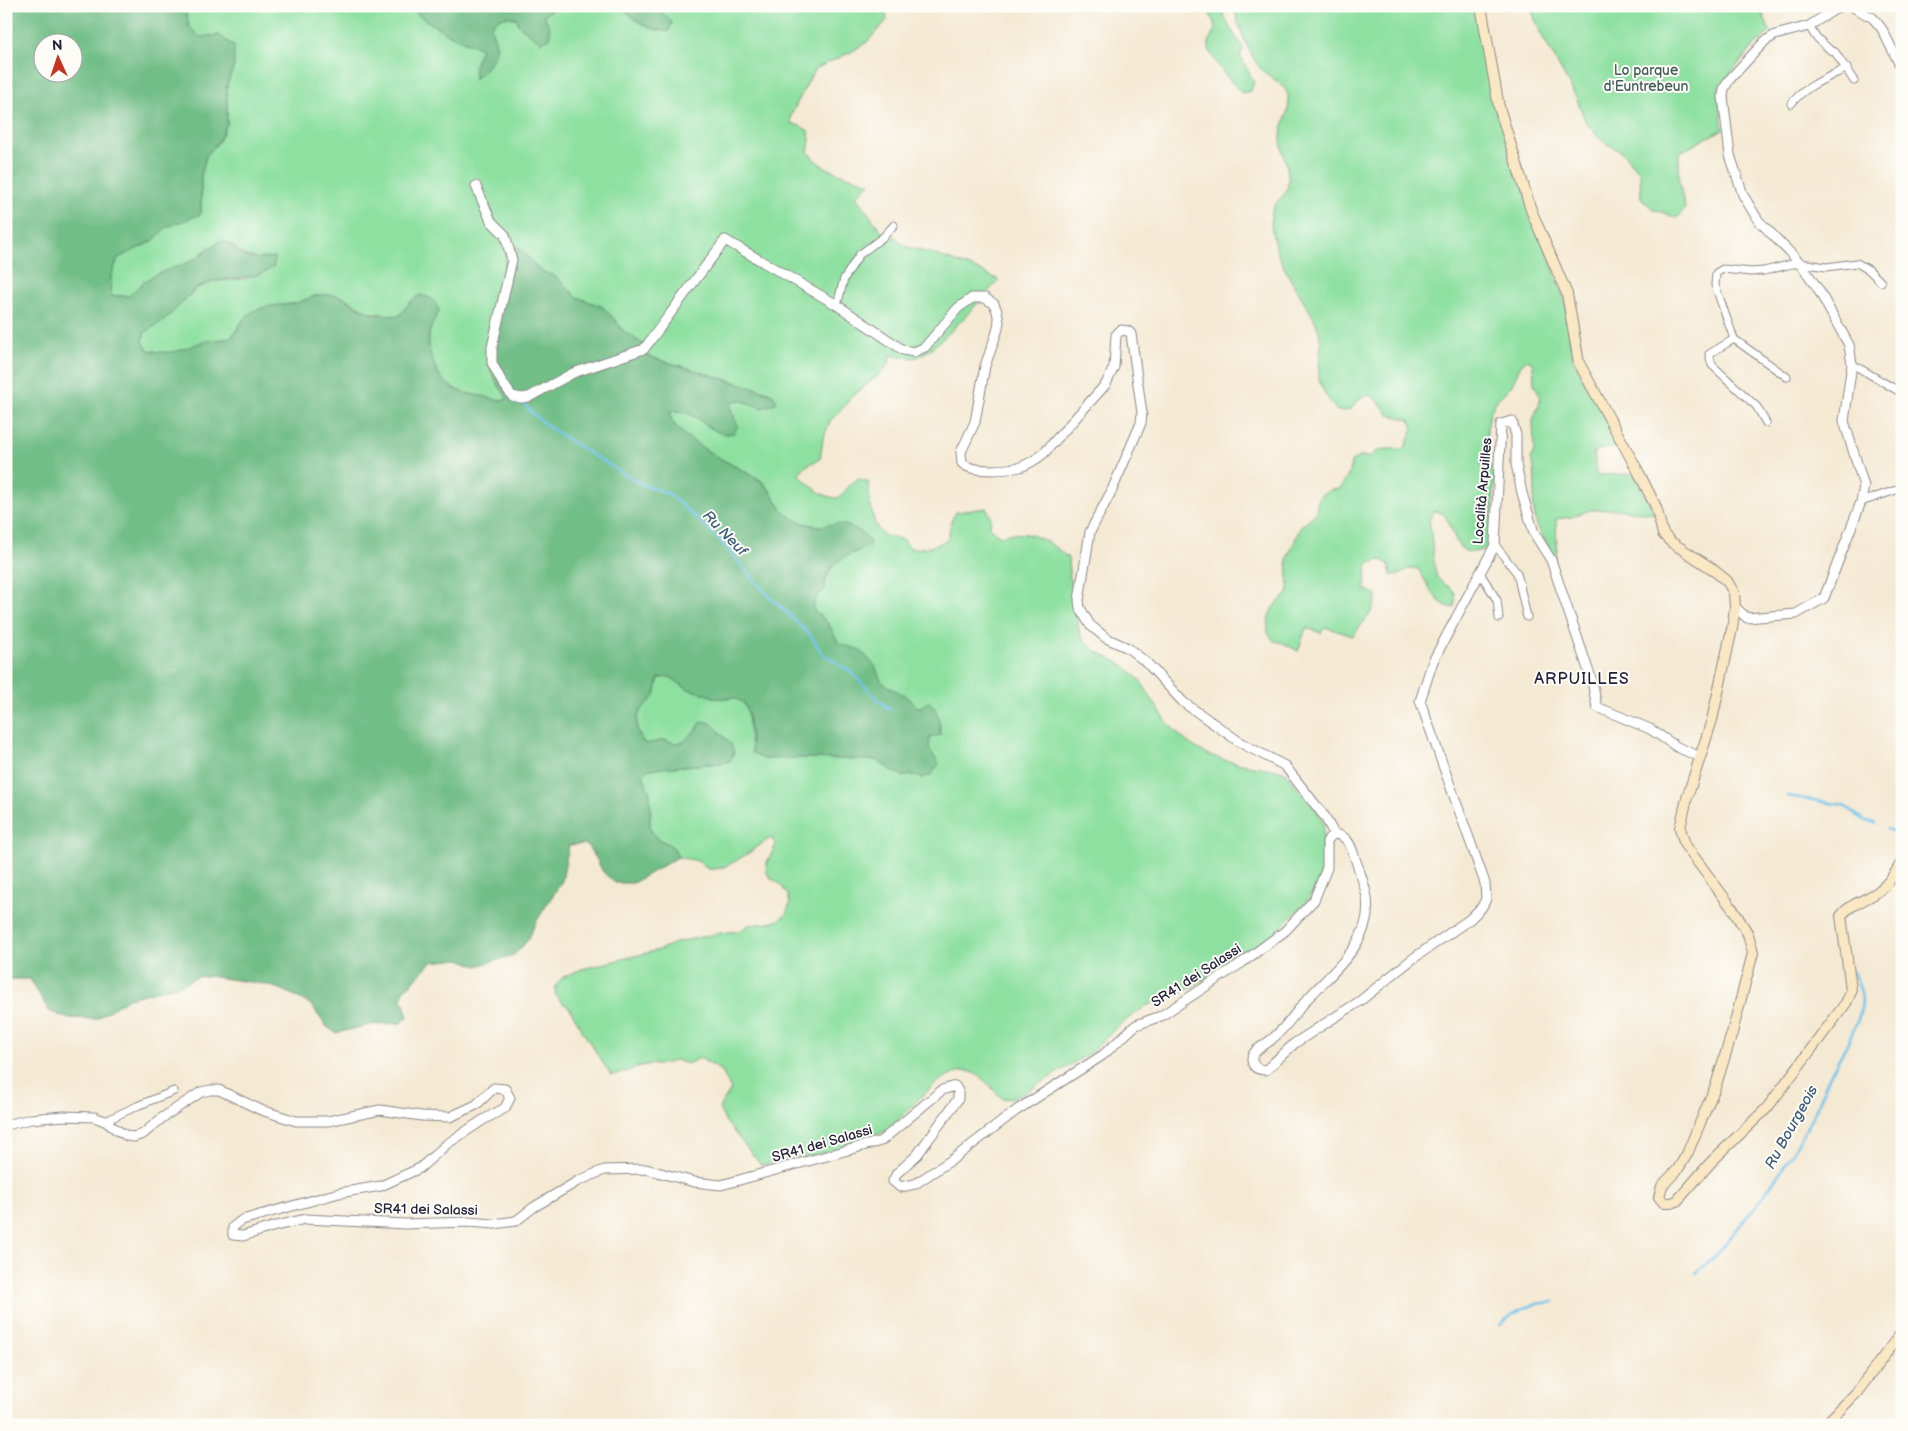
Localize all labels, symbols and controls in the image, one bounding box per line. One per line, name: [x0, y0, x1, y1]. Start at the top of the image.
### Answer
north arrow: [32, 32, 82, 82]
text: N: [52, 37, 63, 54]
park label: Lo parque d'Euntrebeun: [1604, 62, 1689, 95]
street label: Località Arpuilles: [1469, 437, 1496, 545]
water label: Ru Neuf: [698, 507, 752, 561]
district label: ARPUILLES: [1534, 670, 1630, 689]
street label: SR41 dei Salassi: [1148, 940, 1244, 1011]
water label: Ru Bourgeois: [1761, 1082, 1822, 1172]
street label: SR41 dei Salassi: [770, 1121, 874, 1166]
street label: SR41 dei Salassi: [374, 1200, 478, 1219]

